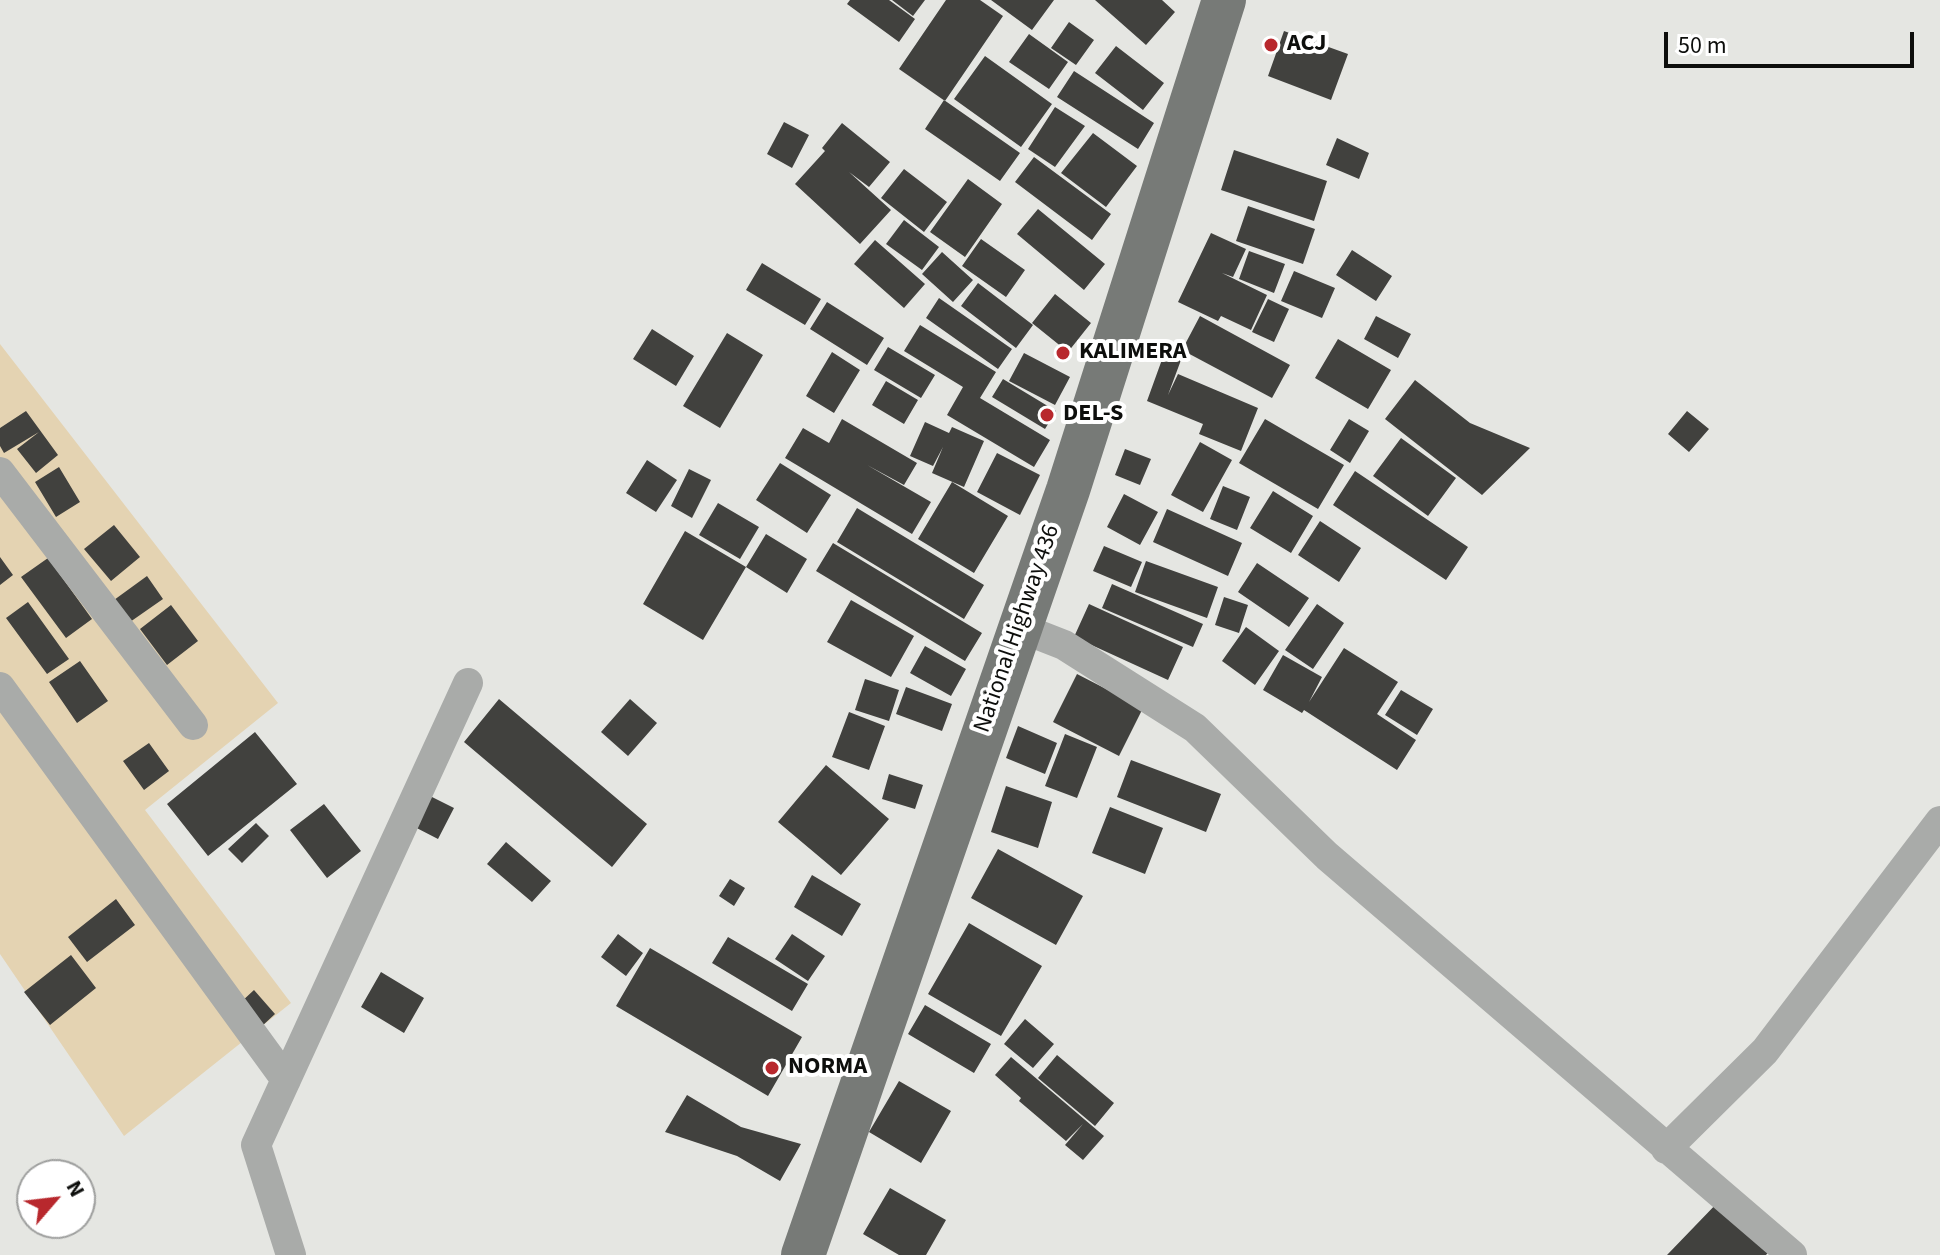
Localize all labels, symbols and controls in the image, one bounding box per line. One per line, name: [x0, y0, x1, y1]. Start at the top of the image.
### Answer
scale bar: [1668, 16, 1918, 66]
text: 50 m: [1678, 28, 1727, 63]
place label: ACJ: [1287, 31, 1326, 59]
marker: ACJ: [1262, 36, 1280, 54]
place label: KALIMERA: [1079, 339, 1187, 367]
marker: KALIMERA: [1054, 344, 1072, 362]
place label: DEL-S: [1063, 401, 1123, 429]
marker: DEL-S: [1038, 406, 1056, 424]
street label: National Highway 436: [969, 521, 1067, 737]
place label: NORMA: [788, 1054, 867, 1082]
marker: NORMA: [763, 1059, 781, 1077]
north arrow: [16, 1159, 96, 1239]
text: N: [58, 1175, 93, 1203]

